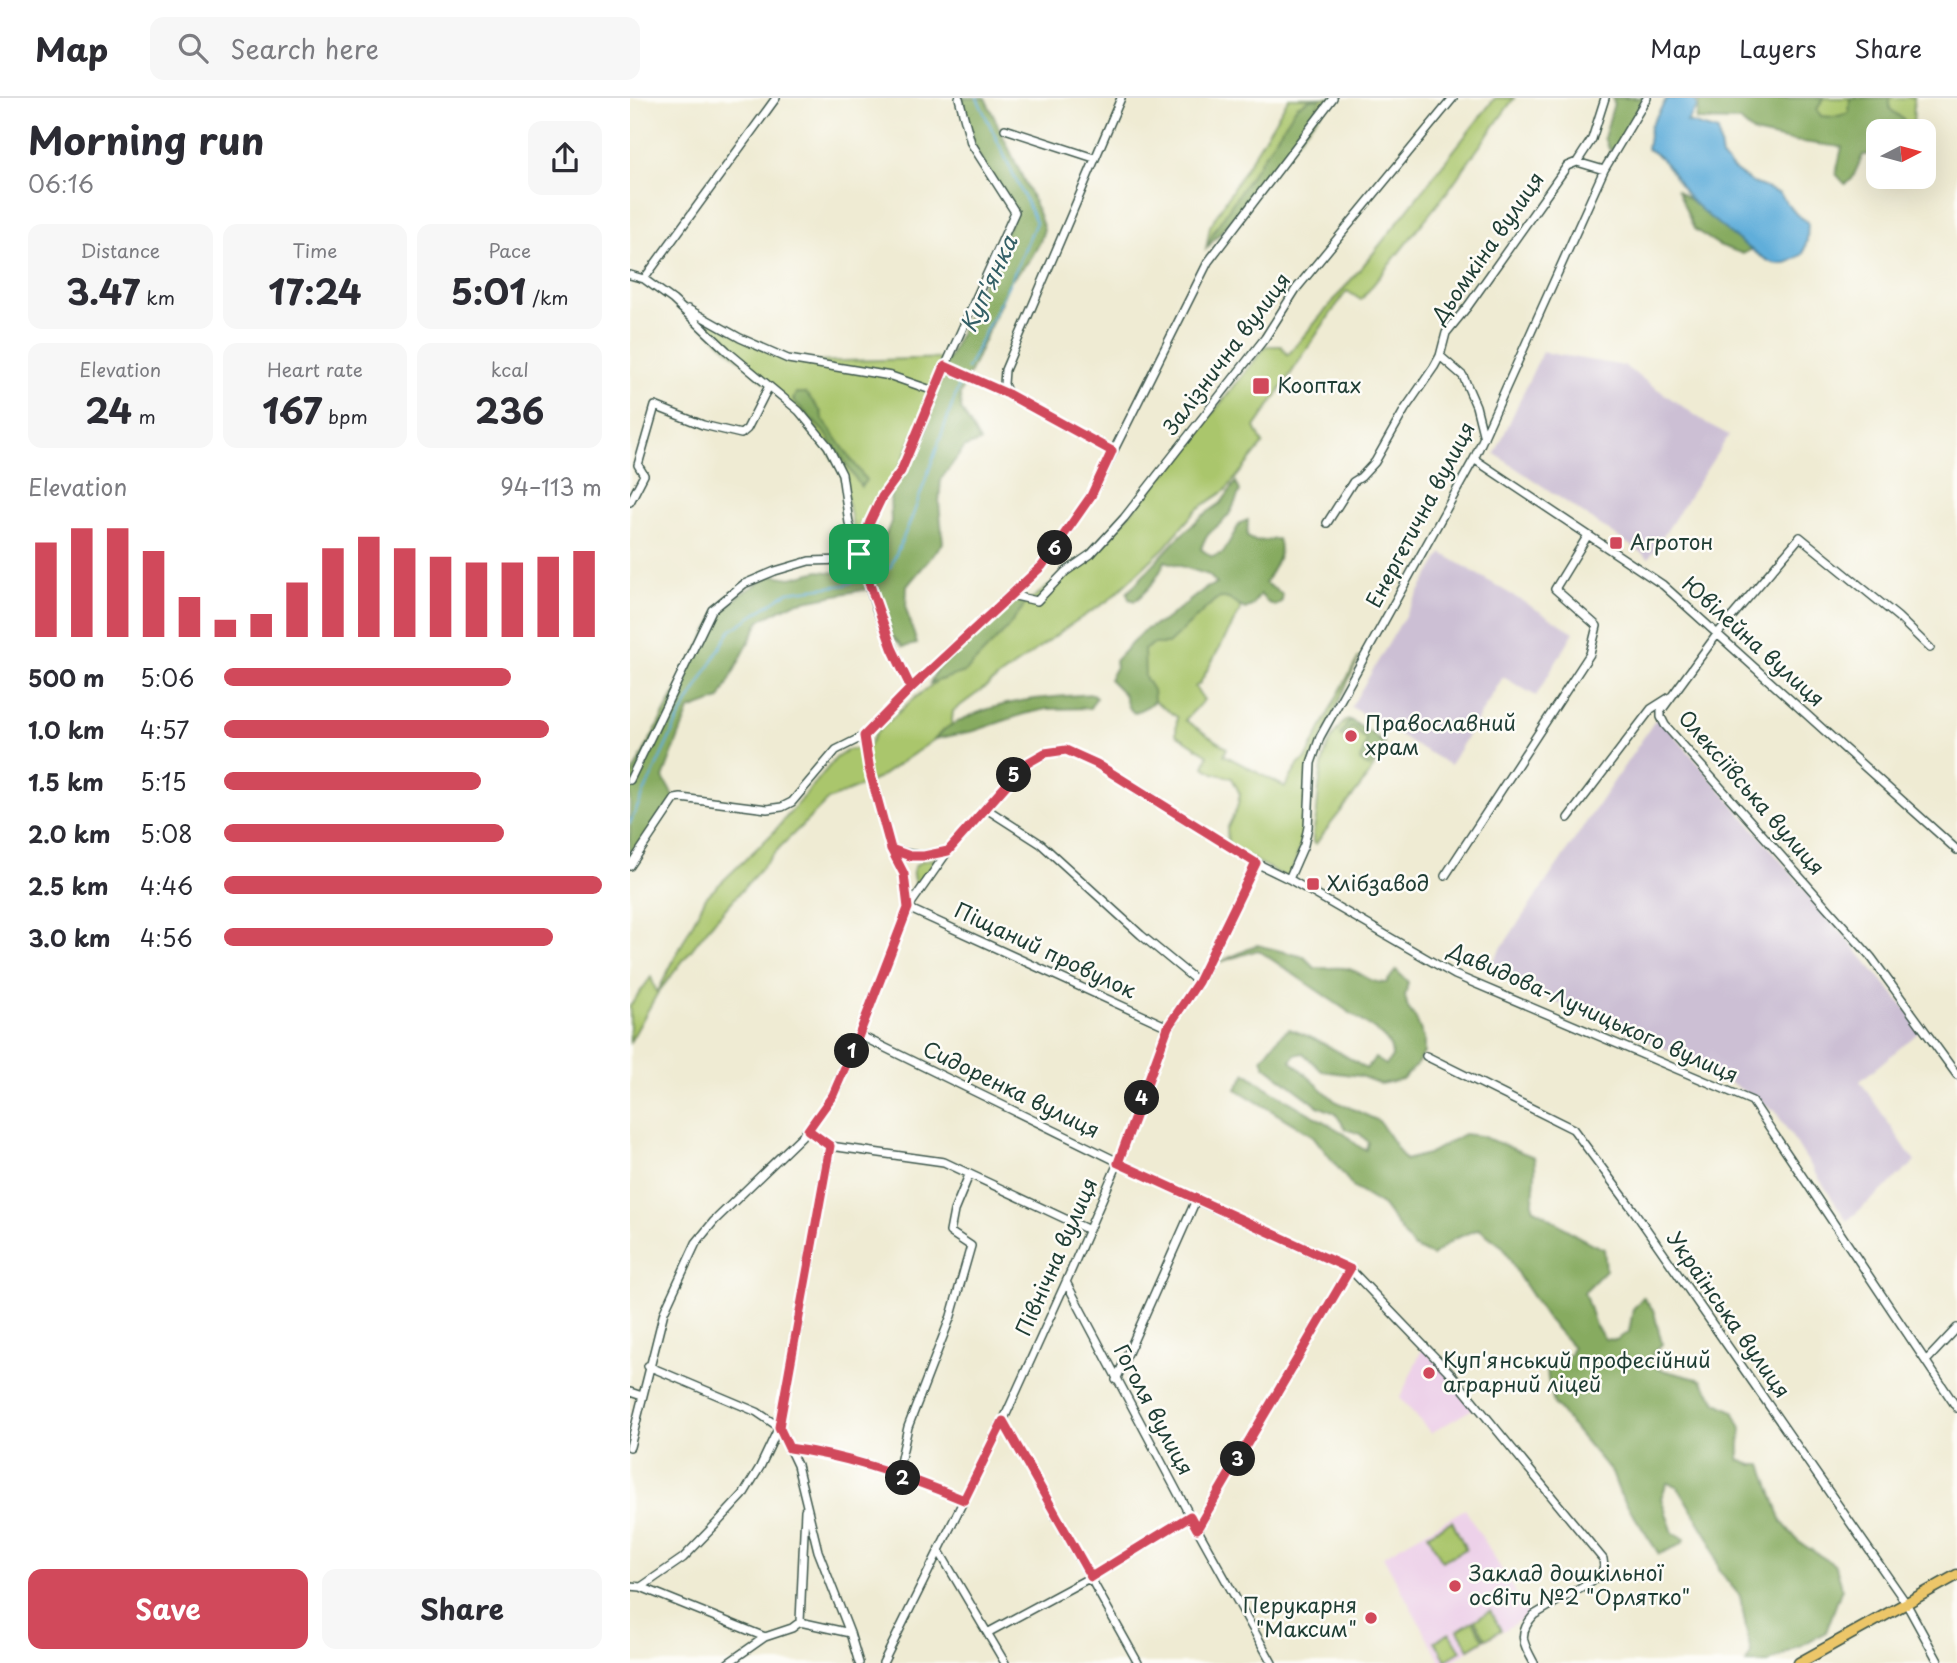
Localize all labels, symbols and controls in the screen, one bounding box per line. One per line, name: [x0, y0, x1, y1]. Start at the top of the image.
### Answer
search box: [150, 17, 640, 80]
text: Map: [35, 23, 108, 73]
icon: search: [174, 29, 212, 67]
text: Search here: [230, 29, 379, 68]
text: Map: [1650, 30, 1701, 66]
text: Layers: [1739, 30, 1816, 66]
text: Share: [1854, 30, 1922, 66]
text: Morning run: [28, 111, 264, 168]
north arrow: [1866, 119, 1936, 189]
map controls: [1866, 119, 1936, 189]
button: share: [528, 121, 602, 195]
street label: Дьомкіна вулиця: [1421, 164, 1551, 330]
text: 06:16: [28, 166, 94, 201]
water label: Куп'янка: [950, 229, 1026, 338]
text: Distance: [80, 236, 160, 264]
text: Time: [293, 236, 337, 264]
text: Pace: [488, 236, 531, 264]
text: 3.47: [66, 264, 140, 317]
text: 17:24: [268, 264, 362, 317]
text: 5:01: [451, 264, 526, 317]
street label: Залізнична вулиця: [1153, 265, 1297, 441]
text: km: [140, 283, 175, 311]
text: /km: [526, 283, 569, 311]
text: Elevation: [79, 355, 161, 383]
text: Heart rate: [267, 355, 363, 383]
text: kcal: [491, 355, 529, 383]
place label: Кооптах: [1277, 368, 1361, 400]
marker: Кооптах: [1251, 376, 1271, 396]
text: 24: [85, 383, 132, 436]
text: 167: [262, 383, 322, 436]
text: 236: [475, 383, 544, 436]
text: m: [132, 402, 156, 430]
text: bpm: [322, 402, 368, 430]
street label: Енергетична вулиця: [1357, 415, 1482, 613]
text: Elevation: [28, 469, 127, 504]
text: 94–113 m: [500, 469, 602, 504]
pin: [829, 524, 889, 584]
place label: Агротон: [1630, 525, 1713, 557]
pin: 6: [1038, 531, 1072, 566]
text: 6: [1048, 533, 1061, 561]
icon: arrive: [840, 535, 878, 573]
marker: Агротон: [1608, 535, 1624, 551]
street label: Ювілейна вулиця: [1676, 568, 1833, 713]
text: 500 m: [28, 660, 105, 695]
text: 5:06: [140, 660, 194, 695]
street label: Олексіївська вулиця: [1672, 702, 1833, 881]
place label: Православний храм: [1365, 706, 1516, 762]
text: 1.0 km: [28, 712, 105, 747]
text: 4:57: [140, 712, 189, 747]
marker: Православний храм: [1343, 728, 1359, 744]
pin: 5: [996, 758, 1032, 792]
text: 5: [1007, 760, 1020, 788]
text: 1.5 km: [28, 764, 104, 799]
text: 5:15: [140, 764, 186, 799]
text: 2.0 km: [28, 816, 110, 851]
text: 5:08: [140, 816, 193, 851]
place label: Хлібзавод: [1327, 866, 1429, 898]
text: 2.5 km: [28, 868, 108, 903]
text: 4:46: [140, 868, 193, 903]
marker: Хлібзавод: [1305, 876, 1321, 892]
street label: Піщаний провулок: [950, 893, 1142, 1006]
text: 3.0 km: [28, 920, 110, 955]
text: 4:56: [140, 920, 193, 955]
street label: Давидова-Лучицького вулиця: [1443, 932, 1744, 1090]
street label: Сидоренка вулиця: [918, 1031, 1106, 1145]
pin: 1: [834, 1034, 870, 1068]
text: 1: [847, 1036, 856, 1064]
pin: 4: [1124, 1080, 1160, 1116]
text: 4: [1135, 1083, 1148, 1111]
street label: Північна вулиця: [1006, 1172, 1104, 1340]
street label: Українська вулиця: [1660, 1224, 1799, 1404]
street label: Гоголя вулиця: [1107, 1338, 1203, 1480]
place label: Куп'янський професійний аграрний ліцей: [1443, 1343, 1711, 1399]
marker: Куп'янський професійний аграрний ліцей: [1421, 1365, 1437, 1381]
pin: 3: [1220, 1442, 1256, 1476]
text: 3: [1231, 1444, 1244, 1472]
pin: 2: [886, 1460, 920, 1496]
text: 2: [896, 1463, 909, 1491]
place label: Заклад дошкільної освіти №2 "Орлятко": [1469, 1556, 1690, 1612]
button: Save: [28, 1569, 308, 1649]
button: Share: [322, 1569, 602, 1649]
marker: Заклад дошкільної освіти №2 "Орлятко": [1447, 1578, 1463, 1594]
place label: Перукарня "Максим": [1243, 1588, 1357, 1644]
marker: Перукарня "Максим": [1363, 1610, 1379, 1626]

